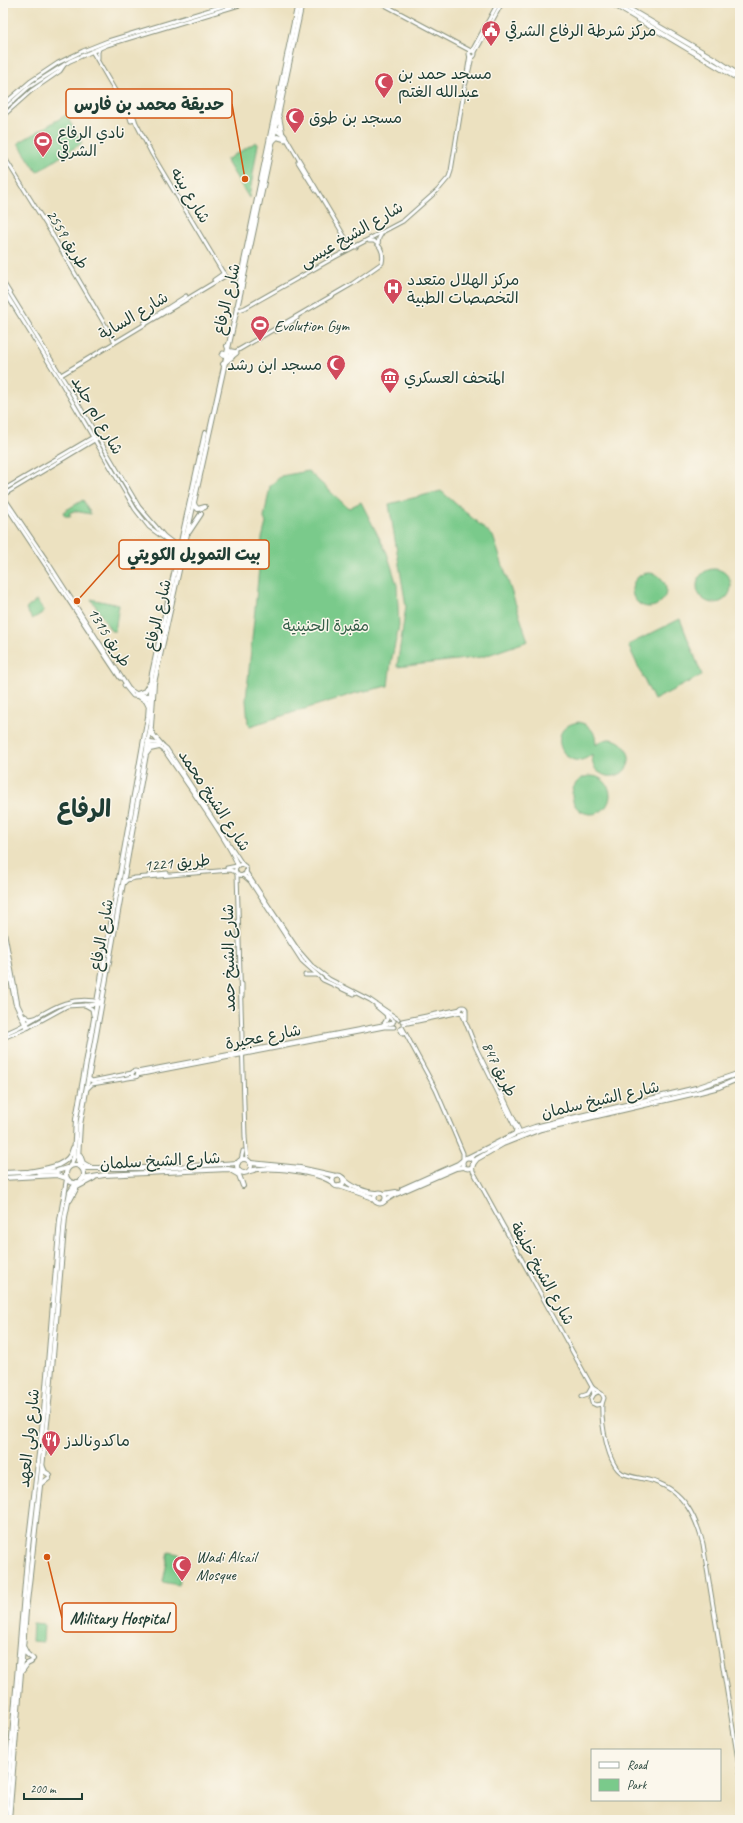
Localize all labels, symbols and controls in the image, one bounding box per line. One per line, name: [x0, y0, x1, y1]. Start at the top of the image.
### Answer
public building icon: مركز شرطة الرفاع الشرقي: [480, 19, 502, 47]
place label: مركز شرطة الرفاع الشرقي: [505, 20, 656, 42]
place label: مسجد حمد بن عبدالله الغتم: [398, 64, 492, 104]
mosque icon: مسجد حمد بن عبدالله الغتم: [373, 71, 395, 99]
callout: حديقة محمد بن فارس: [66, 89, 232, 118]
text: حديقة محمد بن فارس: [74, 94, 224, 115]
mosque icon: مسجد بن طوق: [284, 106, 306, 134]
place label: مسجد بن طوق: [309, 108, 402, 128]
place label: نادي الرفاع الشرقي: [57, 123, 125, 162]
sports icon: نادي الرفاع الشرقي: [32, 130, 54, 158]
street label: شارع بينه: [165, 164, 214, 227]
street label: شارع الشيخ عيسى: [296, 197, 407, 273]
street label: طريق 2559: [41, 206, 93, 273]
street label: شارع الرفاع: [209, 261, 246, 337]
place label: مركز الهلال متعدد التخصصات الطبية: [407, 270, 519, 308]
hospital icon: مركز الهلال متعدد التخصصات الطبية: [382, 277, 404, 305]
street label: شارع الساية: [95, 287, 172, 345]
sports icon: Evolution Gym: [249, 314, 271, 342]
place label: Evolution Gym: [274, 316, 350, 336]
mosque icon: مسجد ابن رشد: [325, 353, 347, 381]
place label: مسجد ابن رشد: [227, 355, 322, 375]
museum icon: المتحف العسكري: [379, 366, 401, 394]
place label: المتحف العسكري: [404, 368, 505, 389]
street label: شارع ام جليد: [65, 373, 128, 459]
callout: بيت التمويل الكويتي: [119, 540, 269, 569]
text: بيت التمويل الكويتي: [127, 544, 261, 570]
street label: شارع الرفاع: [140, 577, 177, 653]
street label: طريق 1315: [83, 604, 135, 671]
park label: مقبرة الحنينية: [283, 616, 369, 636]
street label: شارع الشيخ محمد: [173, 746, 254, 856]
district label: الرفاع: [57, 794, 111, 825]
street label: طريق 1221: [143, 850, 211, 876]
street label: شارع الرفاع: [86, 897, 119, 973]
street label: شارع الشيخ حمد: [218, 904, 241, 1012]
street label: شارع عجيرة: [223, 1020, 303, 1055]
street label: طريق 847: [477, 1038, 521, 1100]
street label: شارع الشيخ سلمان: [539, 1077, 662, 1124]
street label: شارع الشيخ سلمان: [99, 1148, 221, 1175]
street label: شارع الشيخ خليفة: [505, 1218, 579, 1329]
street label: شارع ولي العهد: [14, 1388, 48, 1489]
restaurant icon: ماكدونالدز: [40, 1429, 62, 1457]
place label: ماكدونالدز: [63, 1431, 130, 1451]
place label: Wadi Alsail Mosque: [196, 1547, 259, 1585]
mosque icon: Wadi Alsail Mosque: [171, 1554, 193, 1582]
callout: Military Hospital: [62, 1603, 176, 1632]
text: Military Hospital: [70, 1608, 171, 1629]
legend: [591, 1749, 721, 1801]
text: Road: [627, 1757, 649, 1773]
scale bar: [24, 1775, 82, 1801]
text: Park: [627, 1777, 648, 1793]
text: 200 m: [30, 1781, 57, 1797]

